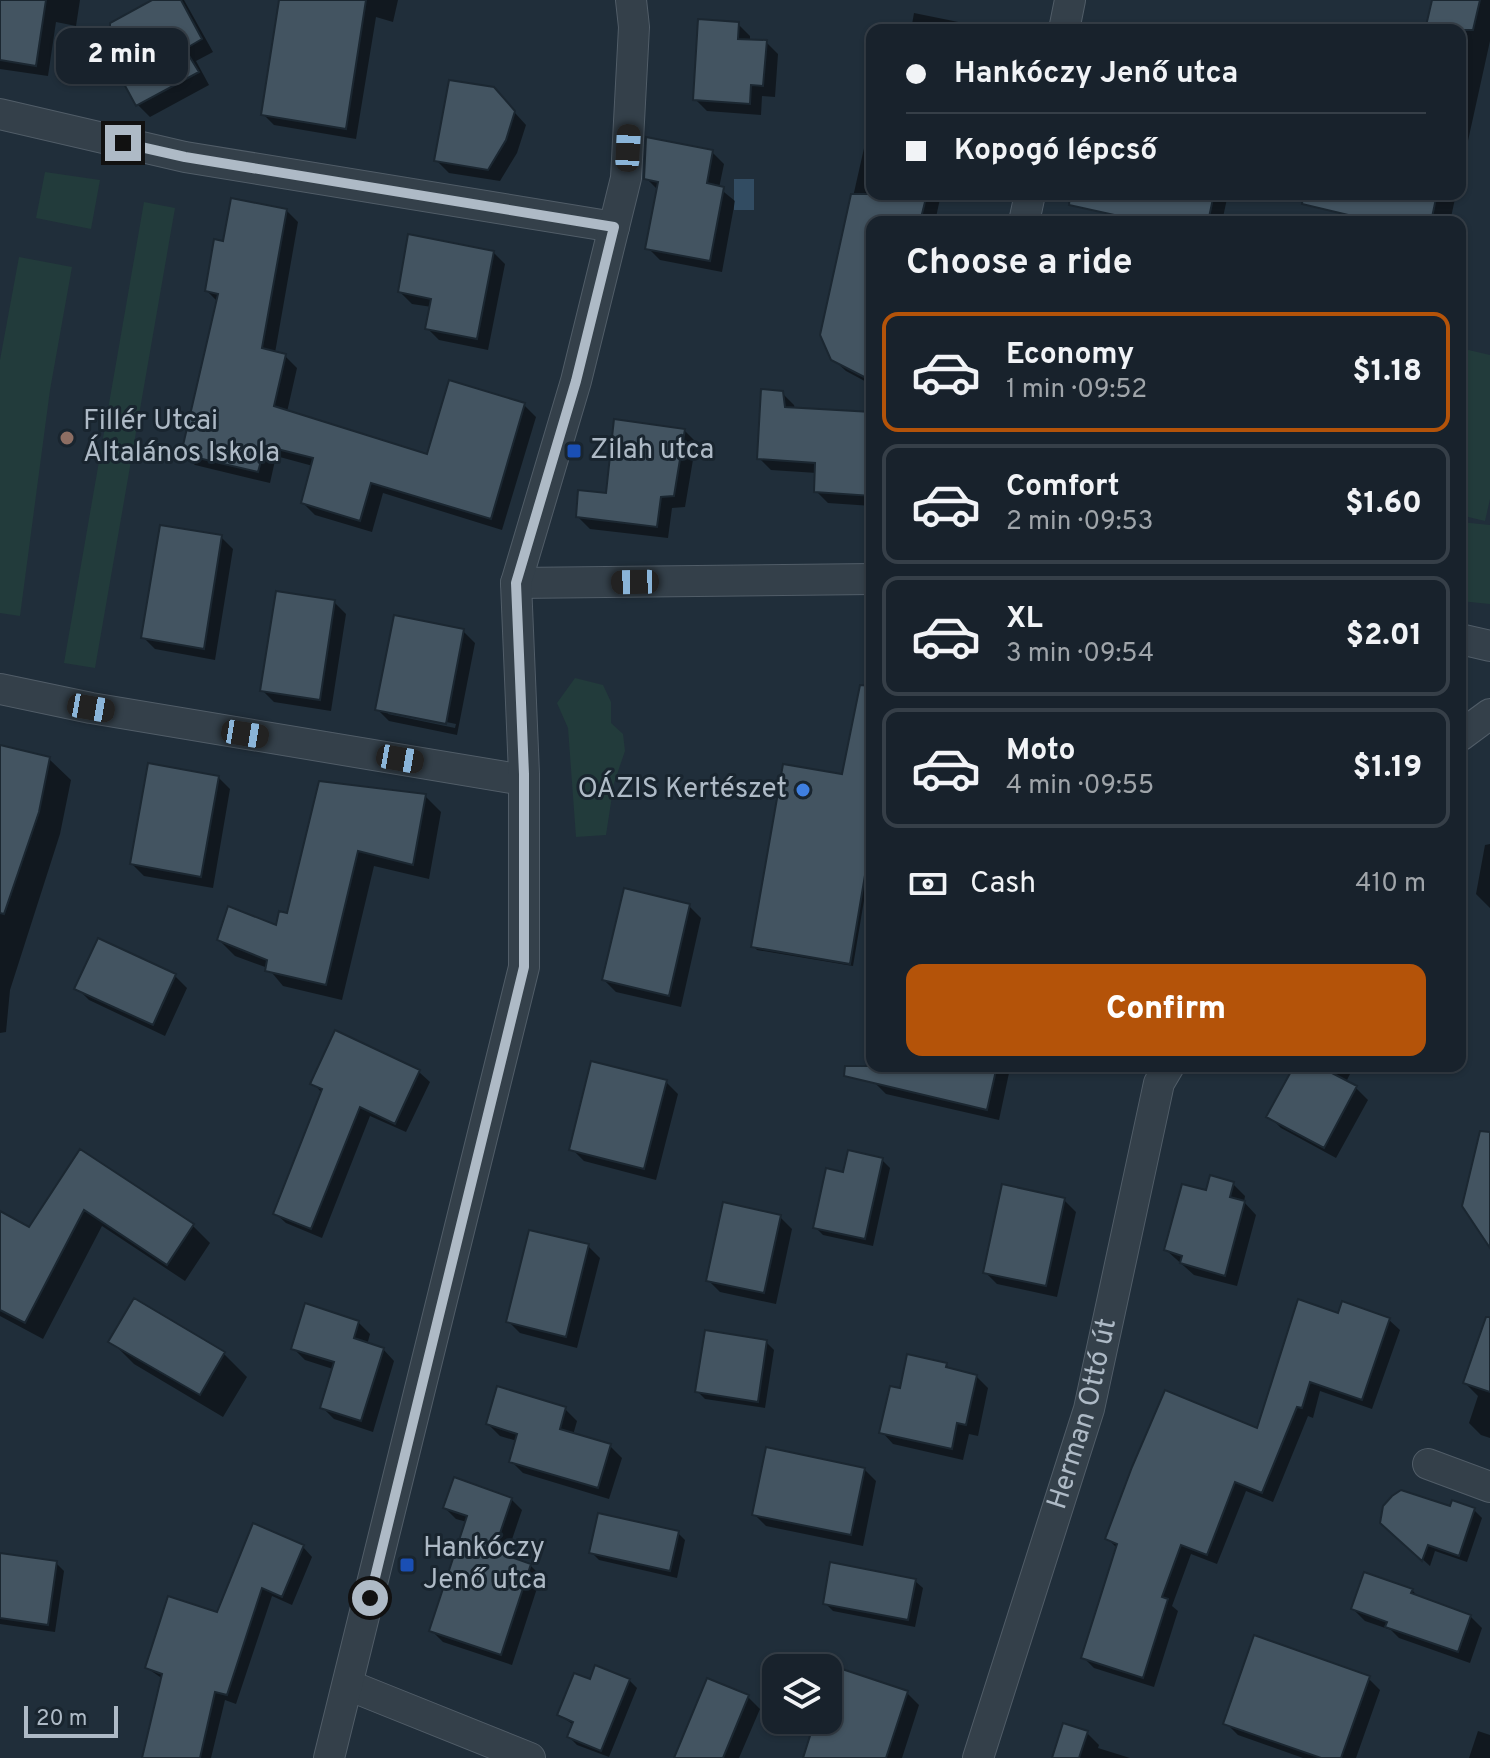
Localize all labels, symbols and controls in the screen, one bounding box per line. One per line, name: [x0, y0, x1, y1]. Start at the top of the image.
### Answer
callout: 2 min: [57, 27, 189, 83]
text: 2 min: [88, 39, 156, 72]
text: Hankóczy Jenő utca: [954, 56, 1238, 93]
car: [615, 123, 641, 173]
route end: [105, 125, 141, 161]
text: Kopogó lépcső: [954, 133, 1157, 170]
text: Choose a ride: [906, 241, 1132, 287]
icon: car: [910, 336, 982, 408]
text: Economy: [1006, 337, 1134, 374]
text: $1.18: [1352, 354, 1422, 391]
text: 1 min · 09:52: [1006, 374, 1147, 407]
place label: Fillér Utcai Általános Iskola: [83, 404, 280, 472]
marker: Fillér Utcai Általános Iskola: [58, 429, 76, 447]
place label: Zilah utca: [590, 433, 714, 469]
marker: Zilah utca: [565, 442, 583, 460]
icon: car: [910, 468, 982, 540]
text: Comfort: [1006, 469, 1119, 506]
text: $1.60: [1345, 486, 1422, 523]
text: 2 min · 09:53: [1006, 506, 1153, 539]
car: [611, 570, 659, 594]
icon: car: [910, 600, 982, 672]
text: XL: [1006, 601, 1043, 638]
text: $2.01: [1346, 618, 1422, 655]
text: 3 min · 09:54: [1006, 638, 1154, 671]
car: [65, 692, 117, 724]
car: [219, 718, 271, 750]
icon: car: [910, 732, 982, 804]
text: Moto: [1006, 733, 1076, 770]
car: [374, 743, 426, 775]
text: $1.19: [1353, 750, 1422, 787]
place label: OÁZIS Kertészet: [577, 770, 787, 808]
text: 4 min · 09:55: [1006, 770, 1154, 803]
marker: OÁZIS Kertészet: [794, 781, 812, 799]
icon: cash: [906, 862, 950, 906]
text: Cash: [970, 866, 1036, 903]
text: 410 m: [1355, 868, 1426, 901]
button: Confirm: [906, 964, 1426, 1056]
street label: Herman Ottó út: [1040, 1315, 1126, 1514]
place label: Hankóczy Jenő utca: [423, 1531, 547, 1599]
marker: Hankóczy Jenő utca: [398, 1556, 416, 1574]
route start: [352, 1580, 388, 1616]
map controls: [762, 1654, 842, 1734]
button: layers: [762, 1654, 842, 1734]
scale bar: [24, 1702, 118, 1738]
text: 20 m: [36, 1706, 87, 1733]

